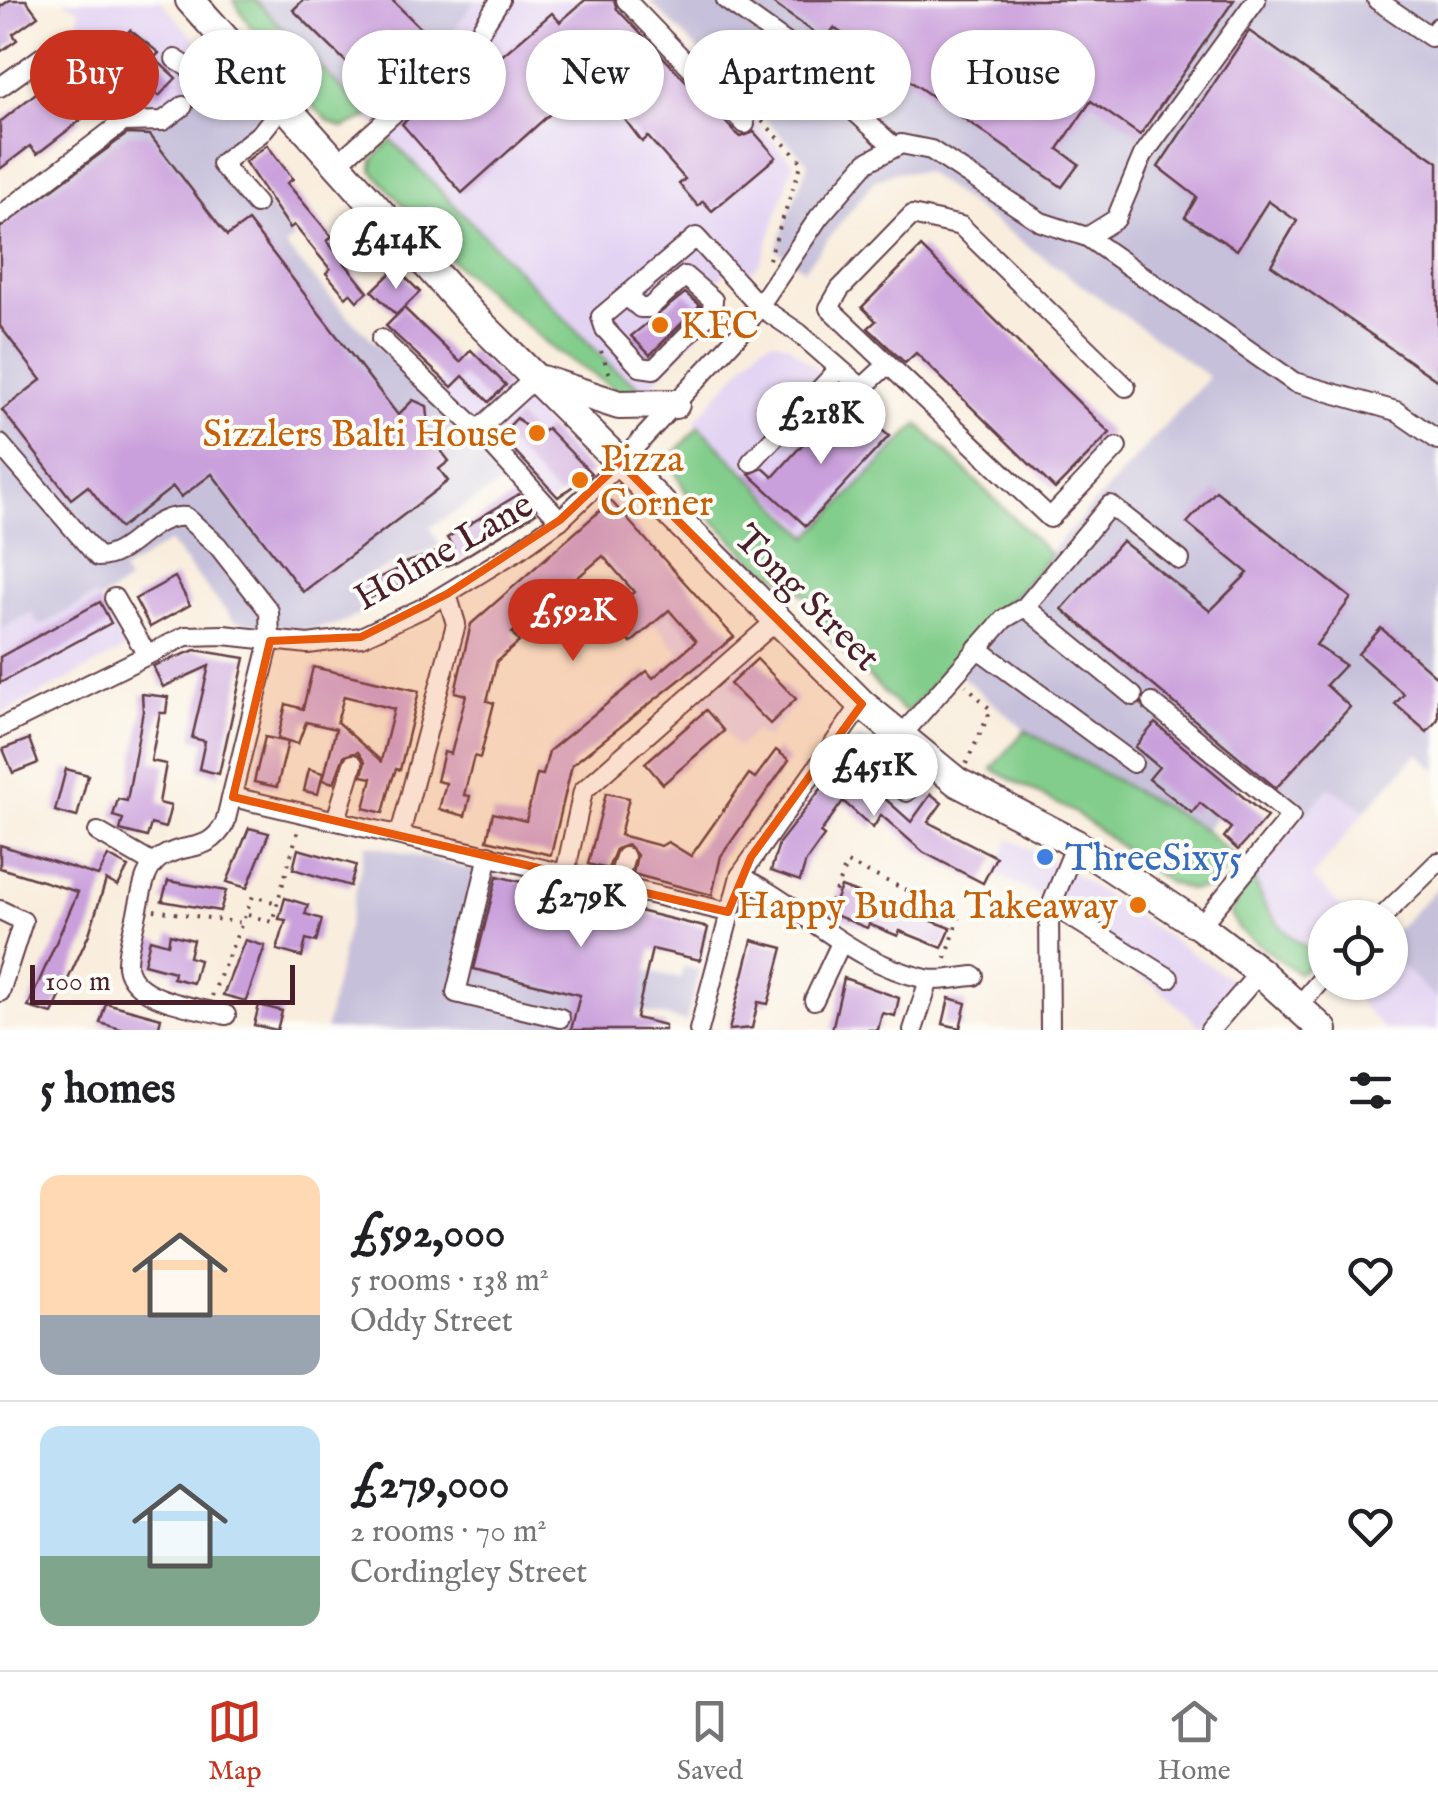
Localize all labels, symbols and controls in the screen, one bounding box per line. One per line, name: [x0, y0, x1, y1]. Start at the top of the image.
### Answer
chip: Buy: [30, 30, 159, 120]
chip: Rent: [179, 30, 322, 120]
chip: Filters: [342, 30, 506, 120]
chip: New: [526, 30, 664, 120]
chip: Apartment: [684, 30, 911, 120]
chip: House: [931, 30, 1095, 120]
pin: £414K: [326, 207, 466, 292]
text: £414K: [352, 219, 440, 260]
place label: KFC: [680, 304, 759, 352]
marker: KFC: [649, 314, 671, 336]
pin: £218K: [751, 382, 891, 467]
text: £218K: [779, 394, 863, 435]
place label: Sizzlers Balti House: [203, 412, 517, 460]
marker: Sizzlers Balti House: [526, 422, 548, 444]
place label: Pizza Corner: [600, 437, 713, 529]
marker: Pizza Corner: [569, 469, 591, 491]
street label: Holme Lane: [346, 482, 543, 623]
street label: Tong Street: [722, 516, 889, 683]
pin: £592K: [503, 579, 643, 664]
text: £592K: [530, 591, 616, 632]
pin: £451K: [804, 734, 944, 819]
text: £451K: [832, 746, 916, 787]
place label: ThreeSixy5: [1065, 836, 1243, 884]
marker: ThreeSixy5: [1034, 846, 1056, 868]
pin: £279K: [511, 865, 651, 950]
text: £279K: [537, 877, 625, 918]
place label: Happy Budha Takeaway: [737, 884, 1118, 932]
marker: Happy Budha Takeaway: [1127, 894, 1149, 916]
map controls: [1308, 900, 1408, 1000]
button: locate: [1308, 900, 1408, 1000]
scale bar: [30, 960, 295, 1004]
text: 100 m: [45, 965, 111, 1000]
icon: filters: [1343, 1063, 1398, 1118]
text: 5 homes: [40, 1064, 176, 1117]
text: £592,000: [350, 1208, 505, 1261]
icon: home: [120, 1215, 240, 1335]
icon: heart: [1343, 1248, 1398, 1303]
text: 5 rooms · 138 m²: [350, 1261, 549, 1302]
text: Oddy Street: [350, 1302, 513, 1343]
text: £279,000: [350, 1459, 509, 1512]
icon: home: [120, 1466, 240, 1586]
icon: heart: [1343, 1499, 1398, 1554]
text: 2 rooms · 70 m²: [350, 1512, 547, 1553]
text: Cordingley Street: [350, 1553, 587, 1594]
tab: Map: [207, 1694, 262, 1789]
tab: Saved: [677, 1694, 743, 1789]
tab: Home: [1158, 1694, 1231, 1789]

